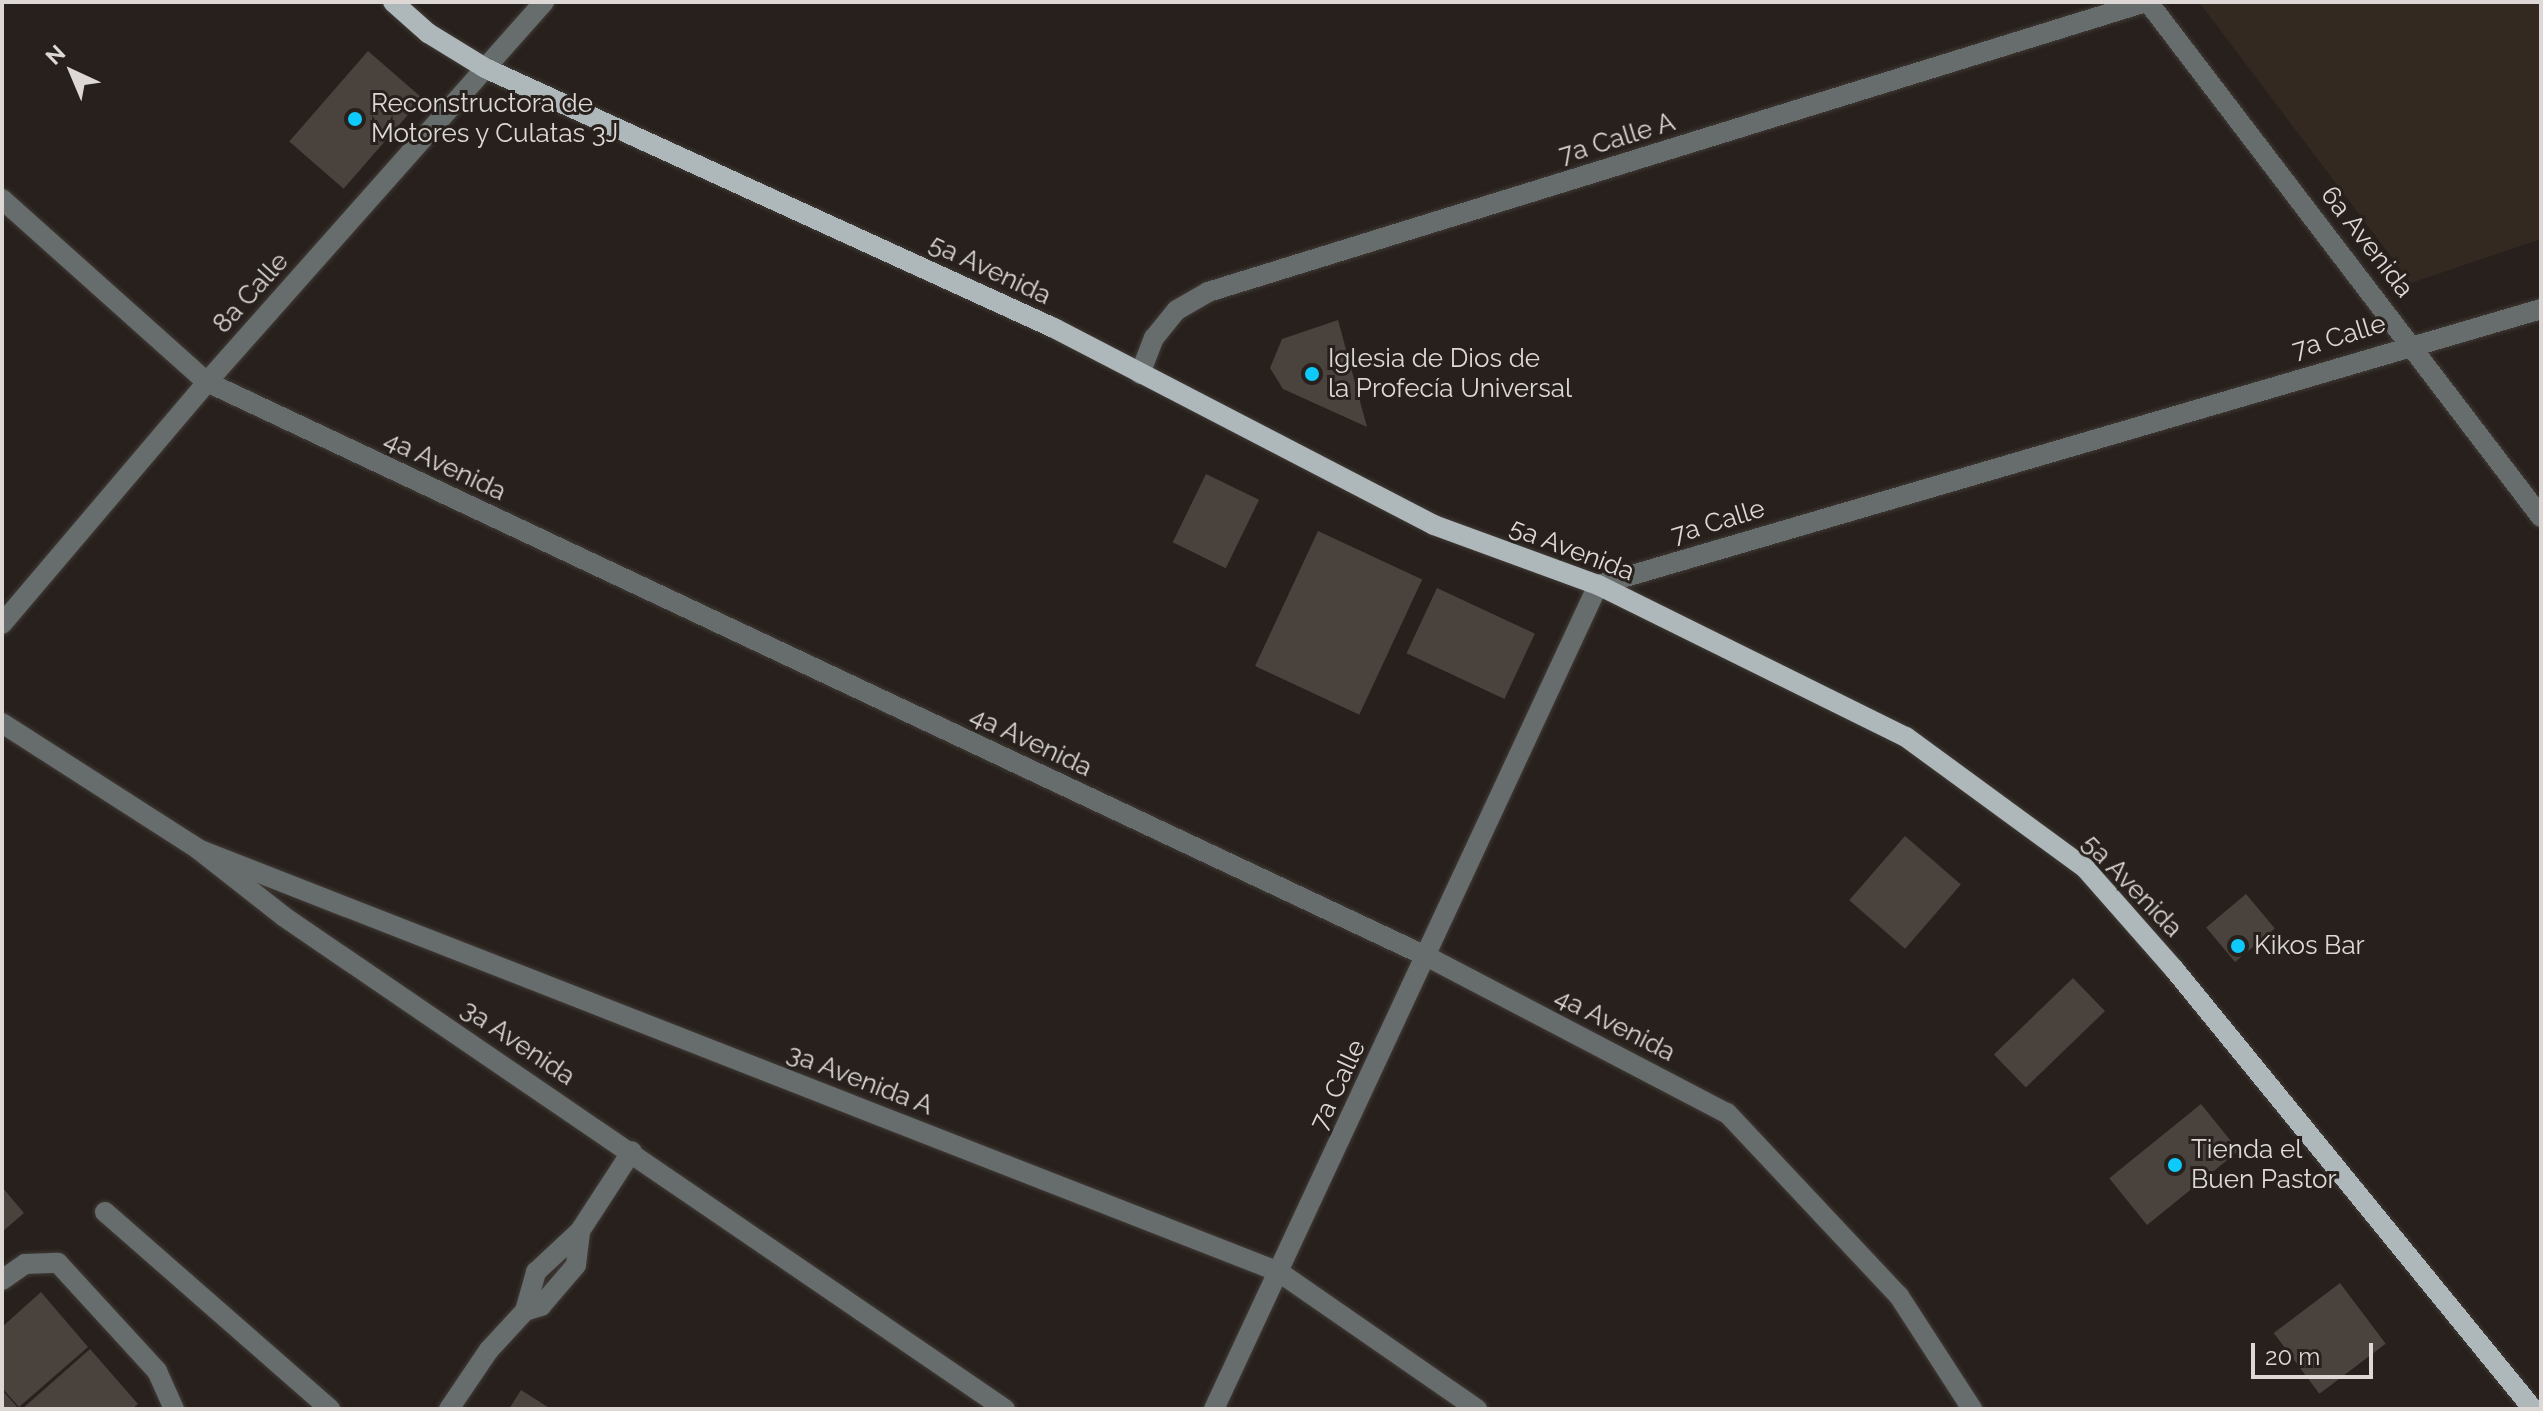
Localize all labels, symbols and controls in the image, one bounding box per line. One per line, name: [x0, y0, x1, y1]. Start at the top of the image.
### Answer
north arrow: [32, 32, 112, 112]
text: N: [40, 40, 70, 70]
place label: Reconstructora de Motores y Culatas 3J: [371, 88, 620, 150]
street label: 7a Calle A: [1555, 106, 1679, 172]
marker: Reconstructora de Motores y Culatas 3J: [346, 110, 364, 128]
street label: 6a Avenida: [2314, 180, 2420, 304]
street label: 5a Avenida: [924, 228, 1056, 312]
street label: 8a Calle: [207, 246, 295, 340]
street label: 7a Calle: [2288, 308, 2390, 366]
place label: Iglesia de Dios de la Profecía Universal: [1328, 343, 1572, 404]
marker: Iglesia de Dios de la Profecía Universal: [1303, 365, 1321, 383]
street label: 4a Avenida: [379, 424, 511, 508]
street label: 7a Calle: [1667, 493, 1769, 551]
street label: 5a Avenida: [1505, 512, 1639, 588]
street label: 4a Avenida: [965, 700, 1097, 784]
street label: 5a Avenida: [2075, 828, 2189, 944]
place label: Kikos Bar: [2254, 930, 2365, 962]
marker: Kikos Bar: [2229, 937, 2247, 955]
street label: 4a Avenida: [1549, 981, 1681, 1069]
street label: 3a Avenida: [455, 993, 581, 1093]
street label: 7a Calle: [1304, 1035, 1372, 1135]
street label: 3a Avenida A: [782, 1038, 938, 1122]
place label: Tienda el Buen Pastor: [2191, 1134, 2337, 1196]
marker: Tienda el Buen Pastor: [2166, 1156, 2184, 1174]
scale bar: [2255, 1327, 2377, 1377]
text: 20 m: [2265, 1342, 2320, 1371]

